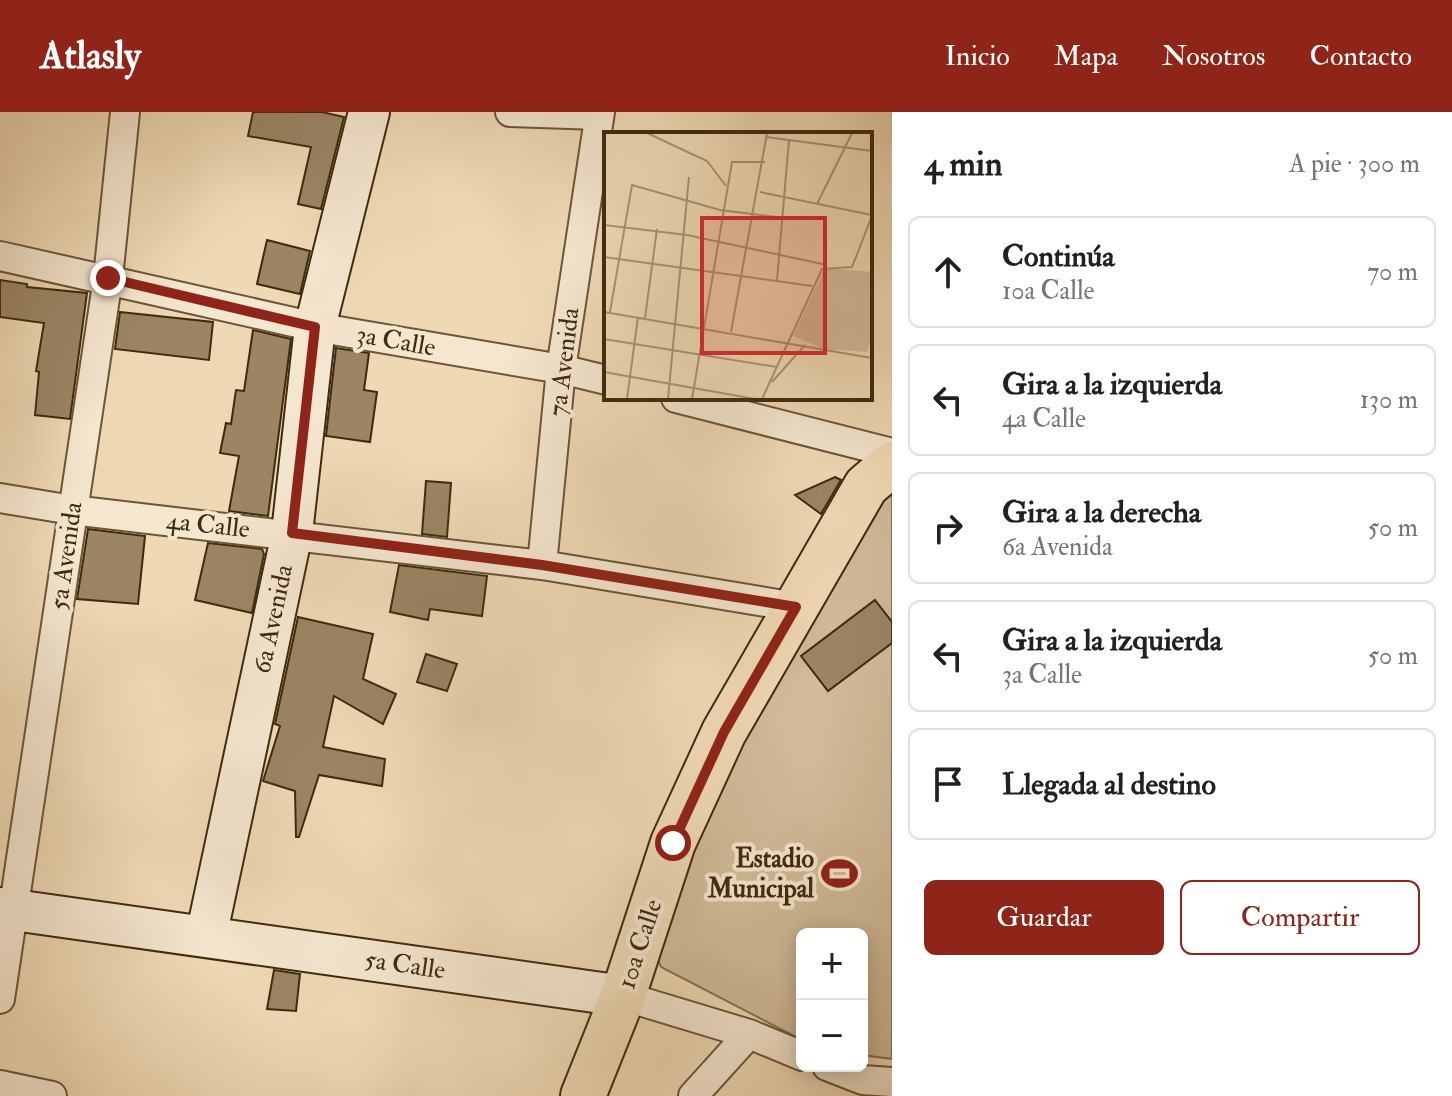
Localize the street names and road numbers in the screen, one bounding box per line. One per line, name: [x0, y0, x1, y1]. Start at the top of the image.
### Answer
street label: 7a Avenida: [541, 305, 587, 418]
street label: 3a Calle: [354, 318, 438, 364]
street label: 5a Avenida: [43, 500, 89, 612]
street label: 4a Calle: [165, 505, 252, 545]
street label: 6a Avenida: [246, 561, 300, 676]
street label: 10a Calle: [611, 895, 670, 993]
street label: 5a Calle: [363, 943, 448, 987]

